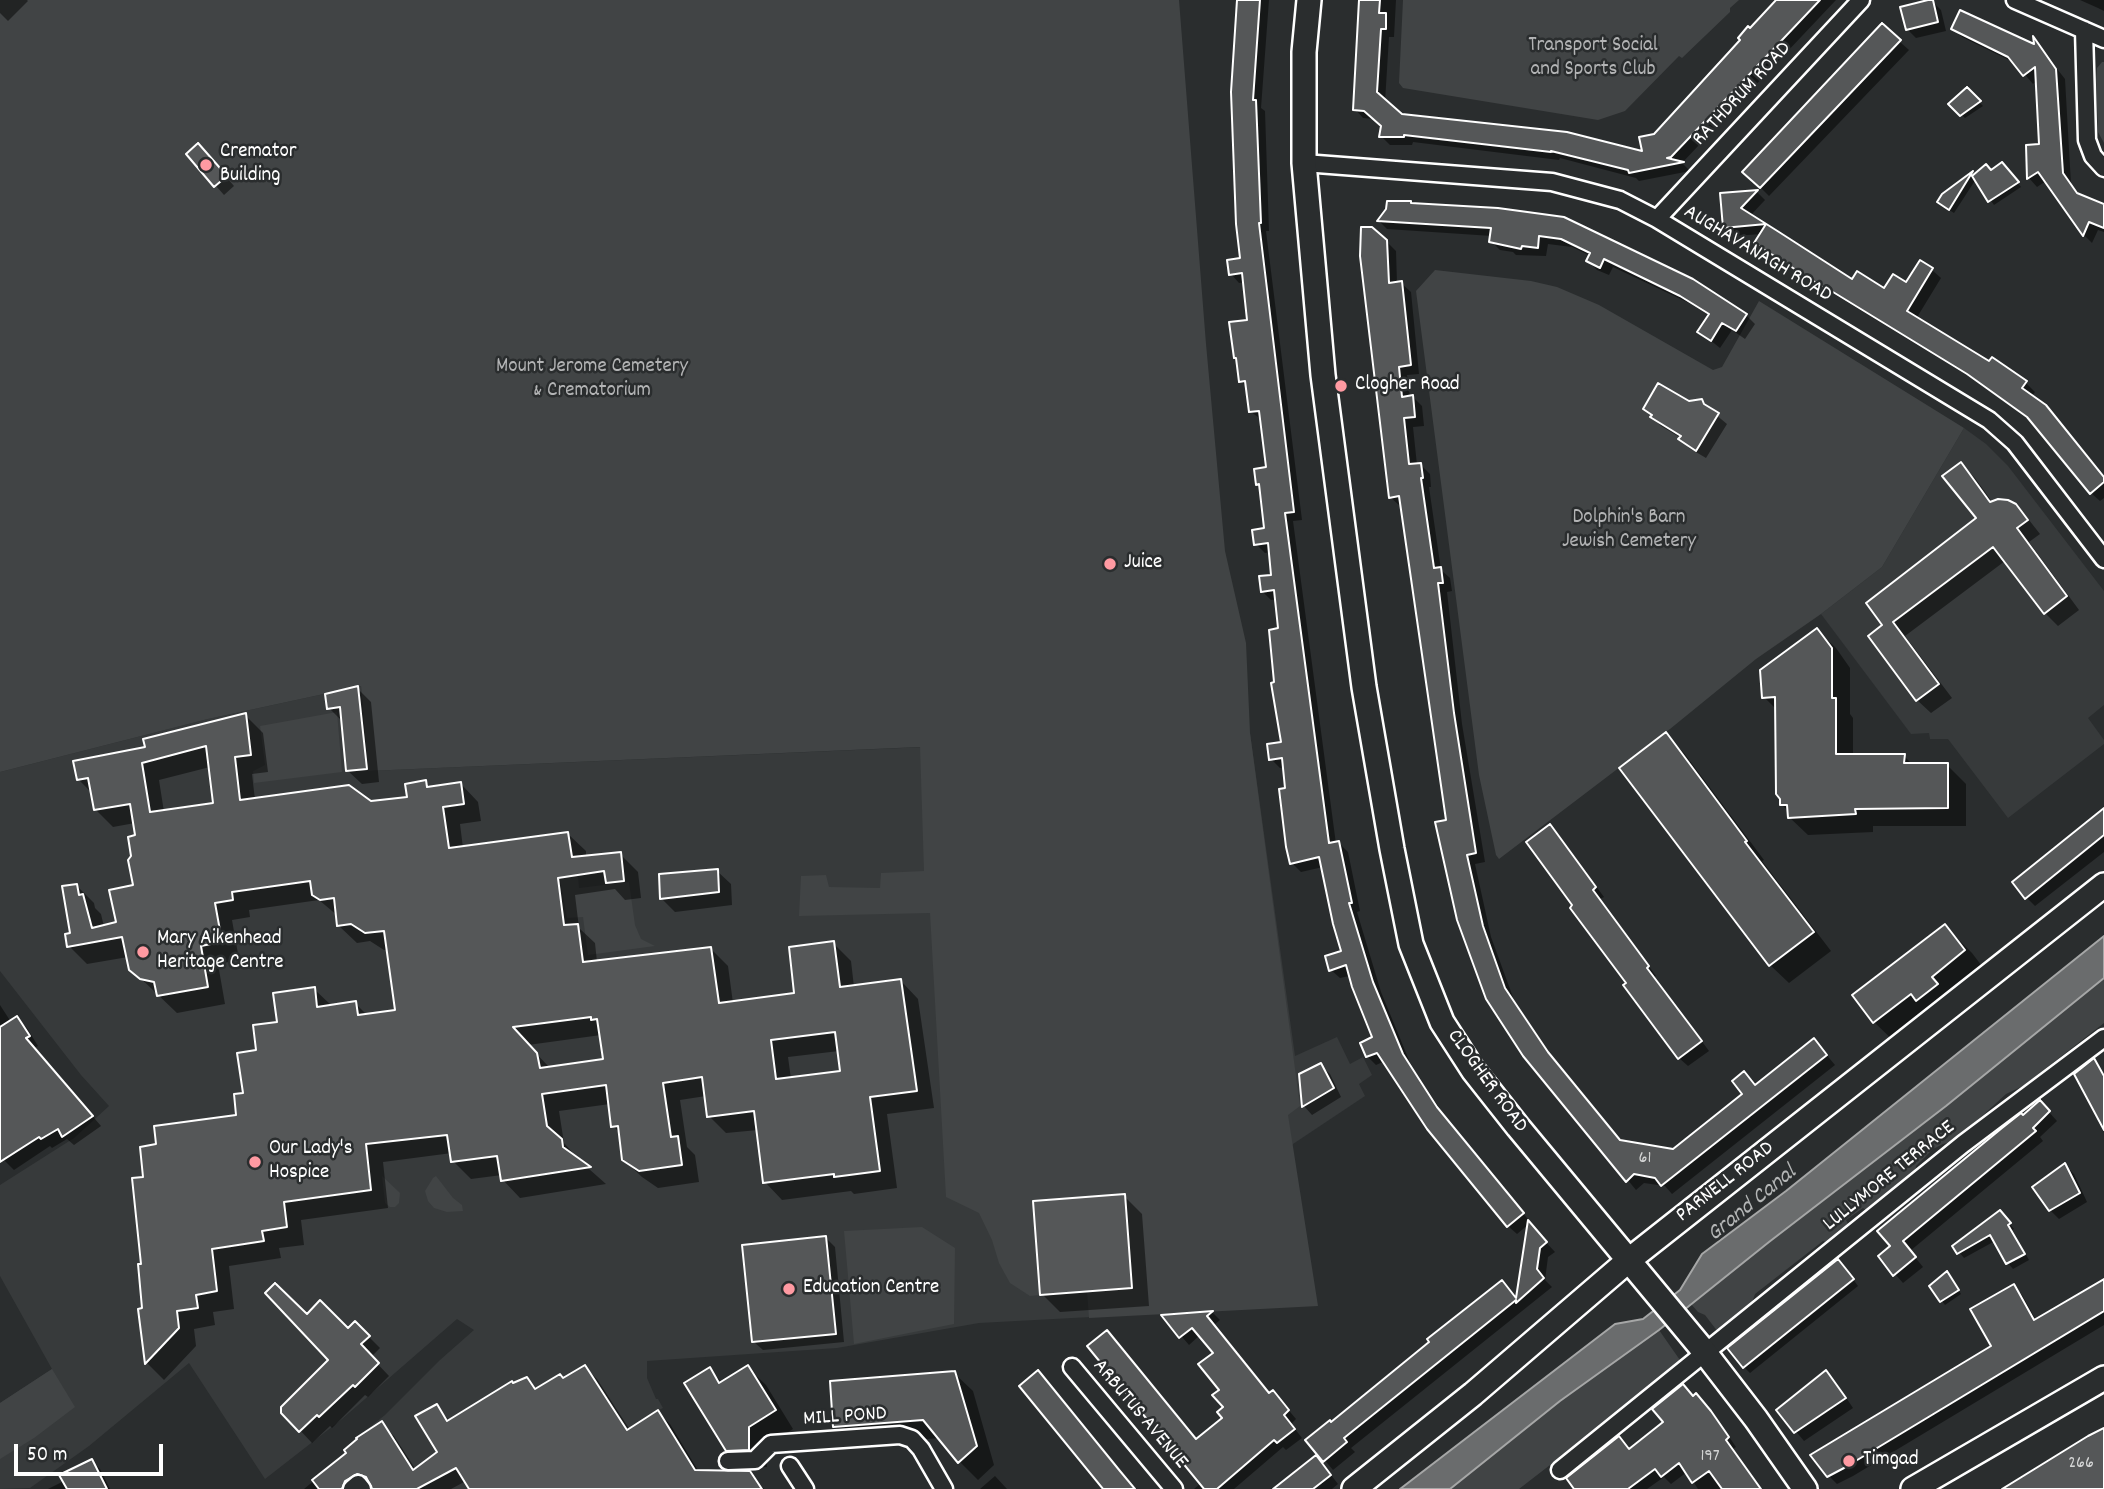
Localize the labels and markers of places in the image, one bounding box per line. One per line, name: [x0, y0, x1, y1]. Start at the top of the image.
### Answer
place label: Cremator Building: [220, 140, 297, 190]
marker: Cremator Building: [198, 157, 214, 173]
place label: Clogher Road: [1355, 373, 1460, 399]
marker: Clogher Road: [1333, 378, 1349, 394]
place label: Juice: [1124, 551, 1162, 577]
marker: Juice: [1102, 556, 1118, 572]
place label: Mary Aikenhead Heritage Centre: [157, 927, 284, 977]
marker: Mary Aikenhead Heritage Centre: [135, 944, 151, 960]
place label: Our Lady's Hospice: [269, 1137, 352, 1187]
marker: Our Lady's Hospice: [247, 1154, 263, 1170]
place label: Education Centre: [803, 1276, 939, 1302]
marker: Education Centre: [781, 1281, 797, 1297]
place label: Timgad: [1863, 1448, 1919, 1474]
marker: Timgad: [1841, 1453, 1857, 1469]

